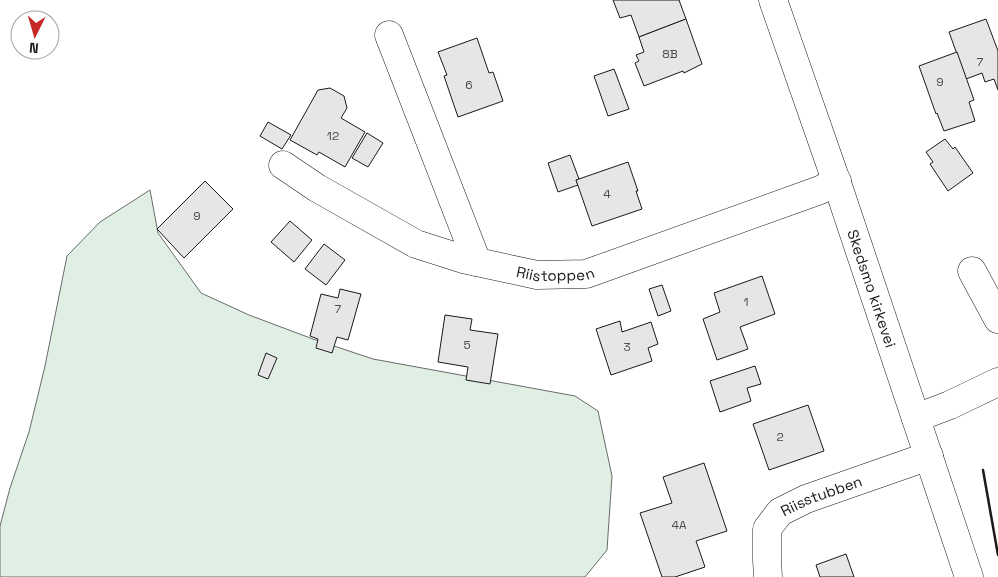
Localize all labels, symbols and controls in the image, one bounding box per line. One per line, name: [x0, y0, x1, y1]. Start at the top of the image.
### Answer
north arrow: [10, 10, 60, 60]
text: N: [28, 39, 39, 57]
house number: 8B: [662, 46, 678, 62]
house number: 7: [977, 54, 984, 70]
house number: 9: [936, 74, 944, 90]
house number: 6: [465, 77, 473, 93]
house number: 12: [327, 128, 339, 144]
house number: 4: [603, 186, 611, 202]
house number: 9: [193, 208, 201, 224]
street label: Skedsmo kirkevei: [844, 227, 901, 350]
street label: Riistoppen: [515, 261, 597, 285]
house number: 1: [743, 294, 749, 310]
house number: 7: [335, 301, 342, 317]
house number: 5: [463, 337, 471, 353]
house number: 3: [623, 339, 631, 355]
house number: 2: [776, 429, 784, 445]
street label: Riisstubben: [777, 471, 864, 520]
house number: 4A: [671, 517, 687, 533]

